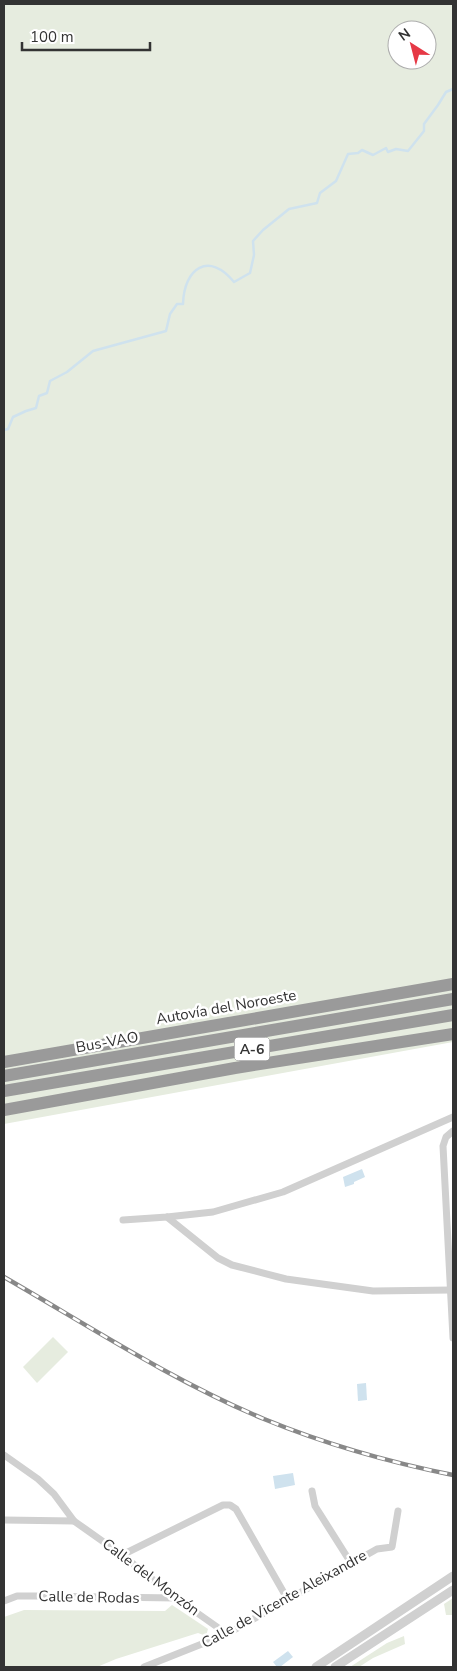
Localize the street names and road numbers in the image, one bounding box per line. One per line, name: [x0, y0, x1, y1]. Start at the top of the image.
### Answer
street label: Autovía del Noroeste: [154, 985, 298, 1029]
street label: Bus-VAO: [74, 1027, 140, 1057]
road number: A-6: [234, 1038, 270, 1060]
street label: Calle del Monzón: [98, 1534, 204, 1620]
street label: Calle de Vicente Aleixandre: [198, 1545, 370, 1653]
street label: Calle de Rodas: [38, 1586, 140, 1608]

